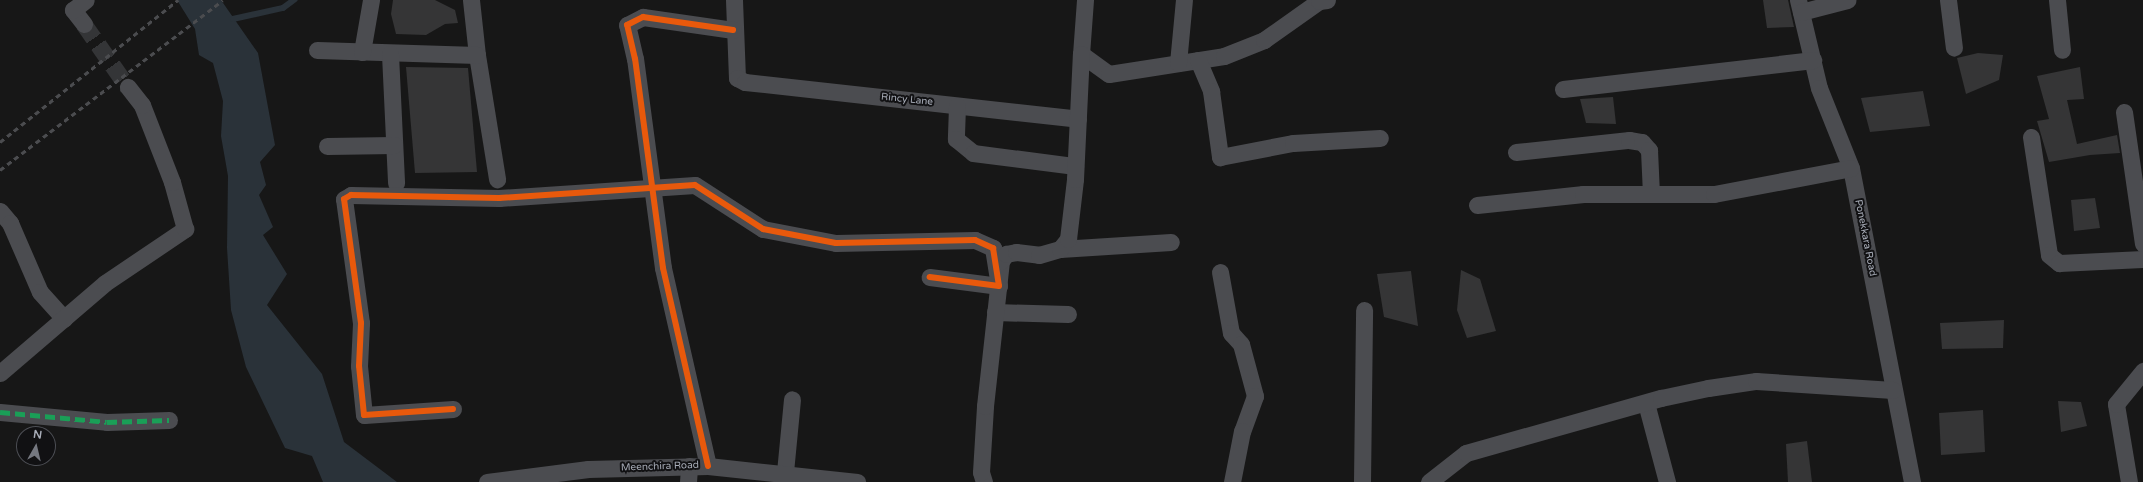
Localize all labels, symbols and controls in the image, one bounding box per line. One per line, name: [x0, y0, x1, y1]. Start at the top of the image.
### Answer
street label: Rincy Lane: [880, 91, 934, 109]
street label: Ponekkara Road: [1852, 199, 1878, 277]
north arrow: [16, 426, 56, 466]
text: N: [32, 428, 43, 442]
street label: Meenchira Road: [621, 460, 699, 474]

